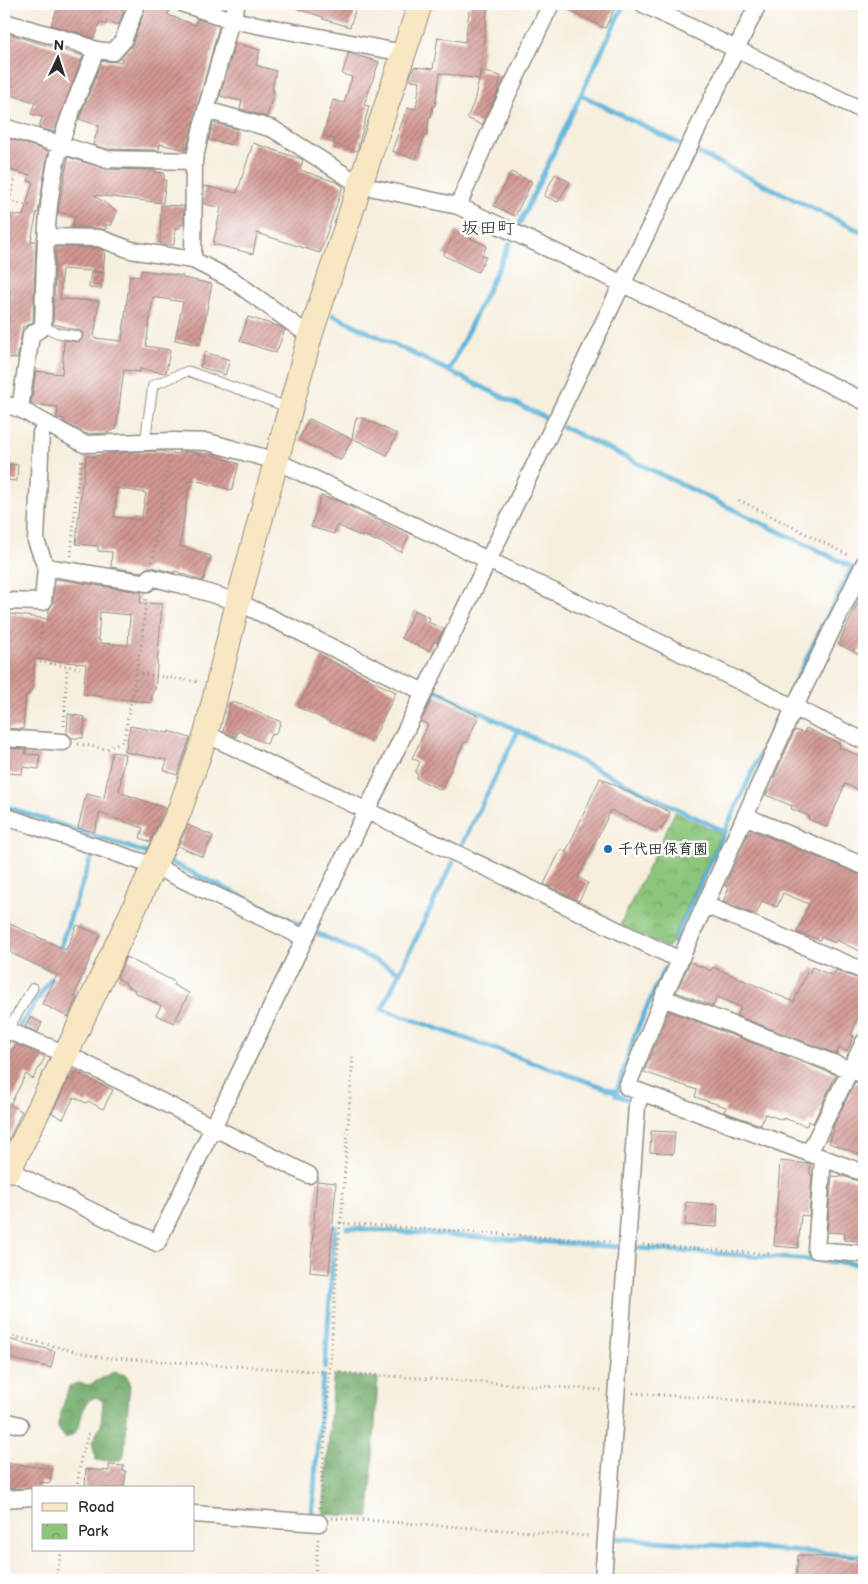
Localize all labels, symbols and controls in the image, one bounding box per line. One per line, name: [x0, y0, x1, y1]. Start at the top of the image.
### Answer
north arrow: [32, 32, 82, 82]
text: N: [53, 37, 65, 54]
district label: 坂田町: [461, 218, 515, 239]
place label: 千代田保育園: [618, 840, 708, 859]
marker: 千代田保育園: [602, 843, 614, 855]
legend: [32, 1486, 195, 1552]
text: Road: [78, 1498, 114, 1517]
text: Park: [78, 1522, 109, 1541]

